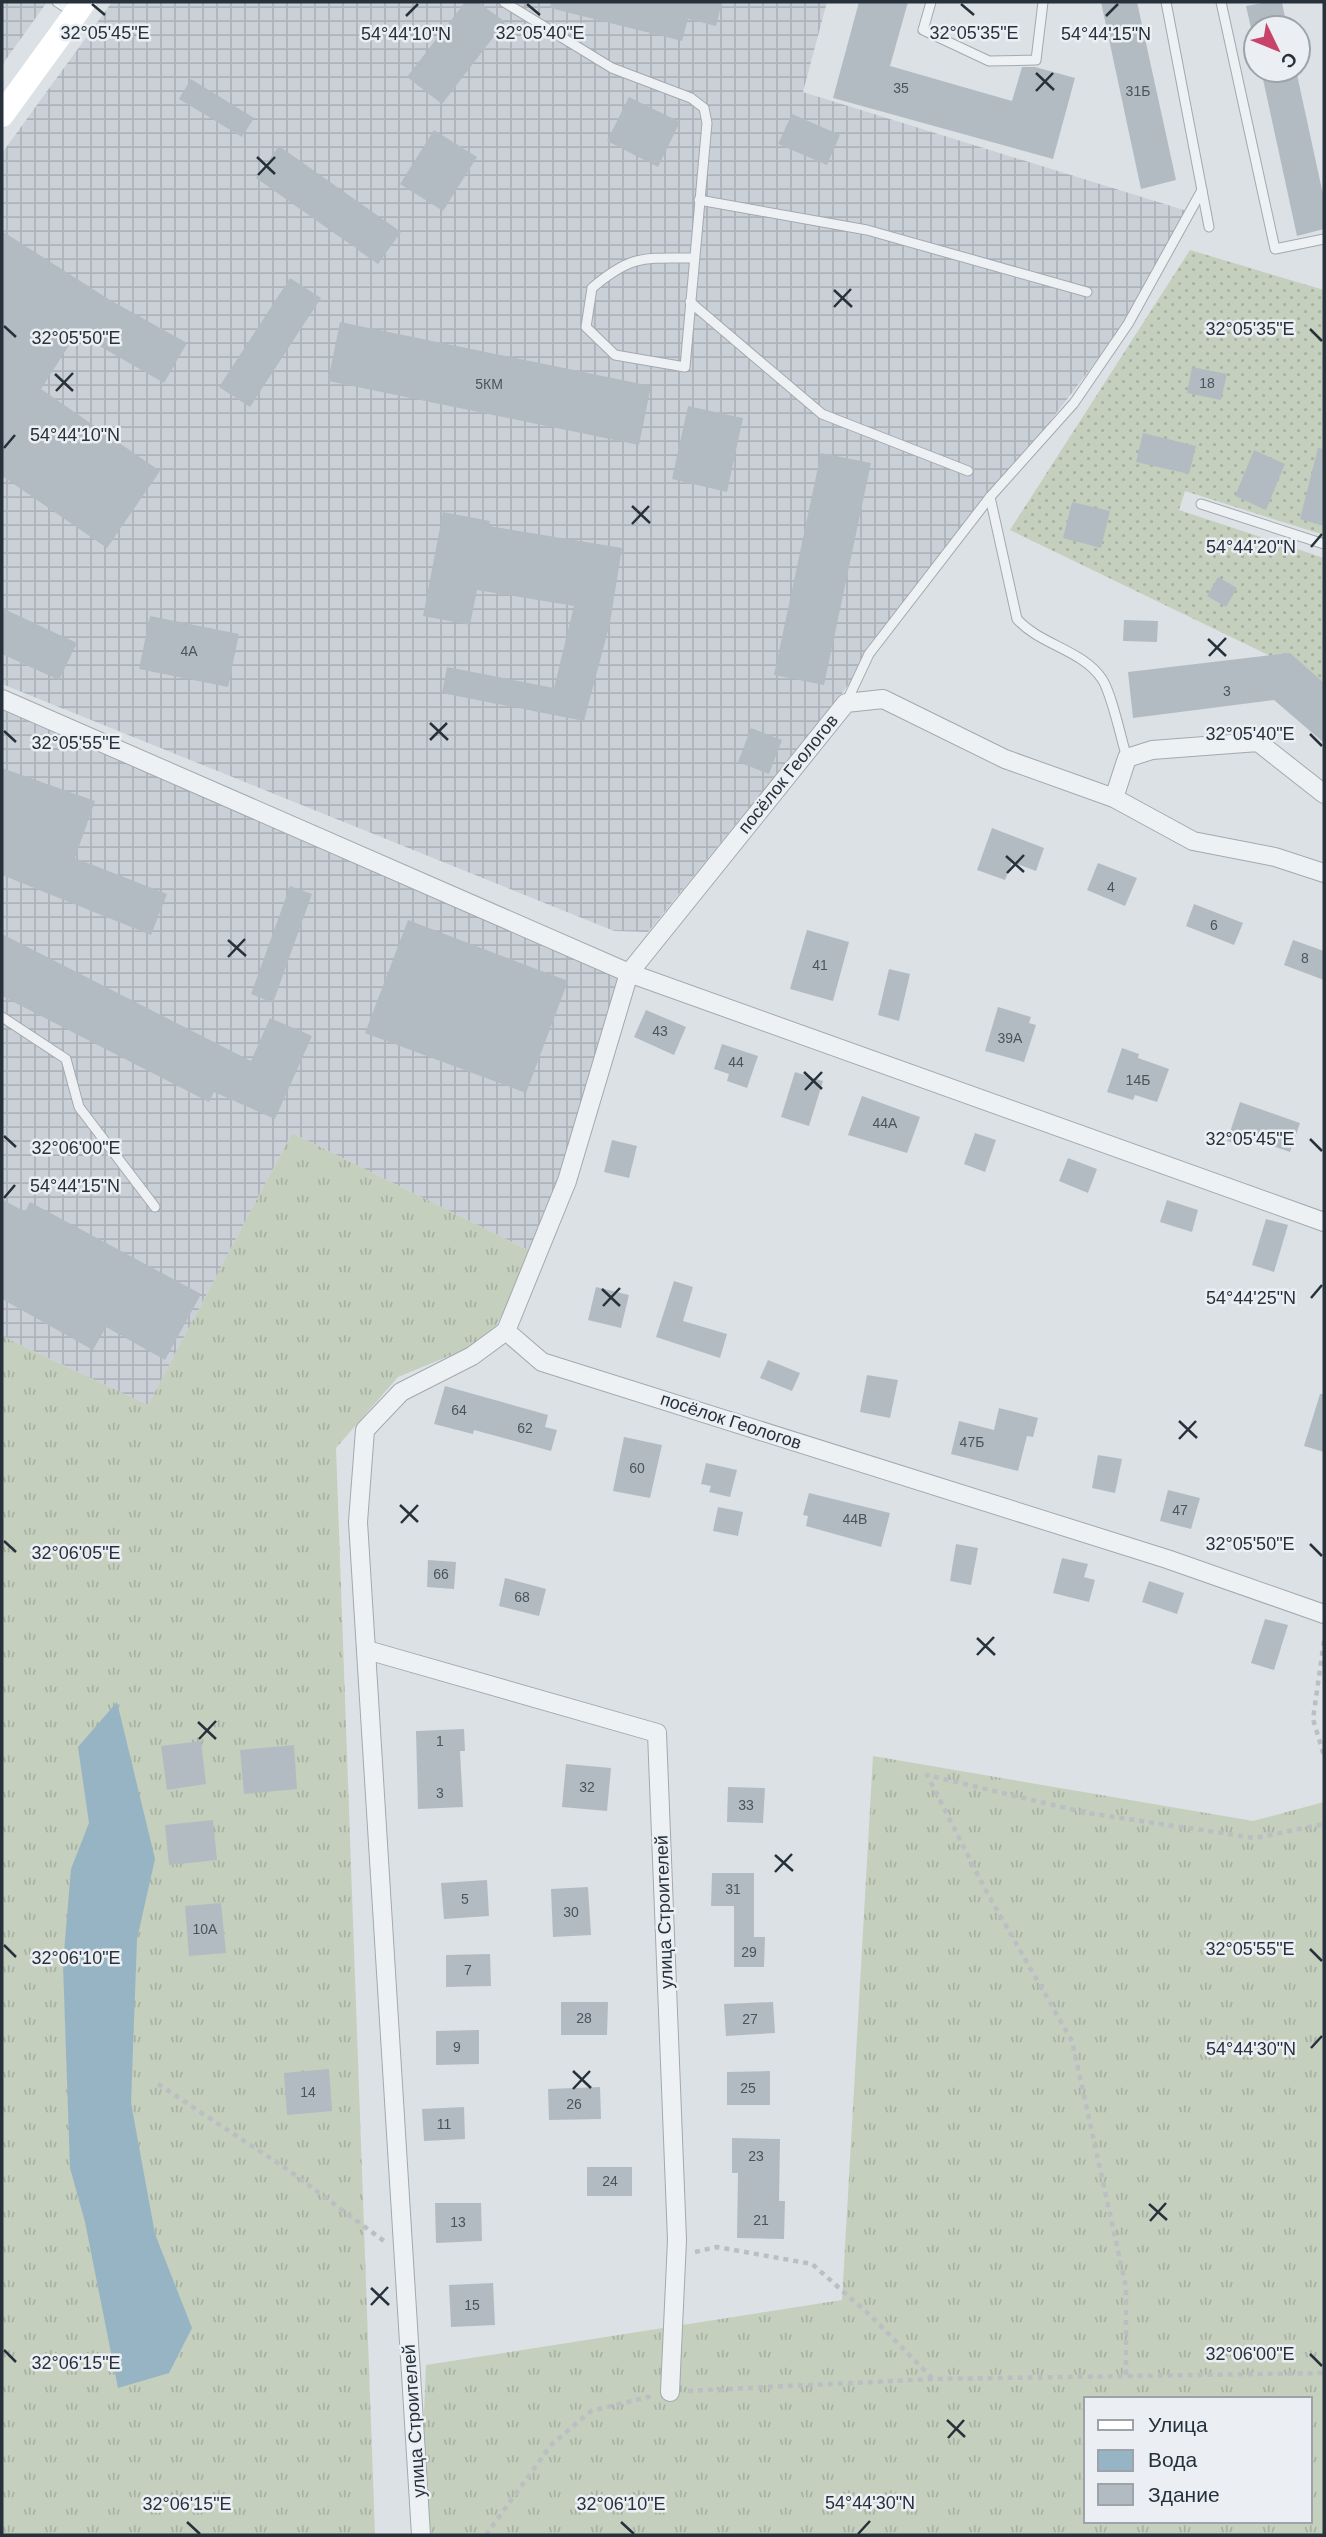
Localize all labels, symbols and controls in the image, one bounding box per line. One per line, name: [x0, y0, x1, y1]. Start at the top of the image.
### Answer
north arrow: [1242, 14, 1312, 84]
text: 32°05'45"E: [60, 23, 150, 43]
text: 32°05'40"E: [495, 23, 585, 43]
text: 32°05'35"E: [929, 23, 1019, 43]
text: 54°44'10"N: [361, 24, 451, 44]
text: 54°44'15"N: [1061, 24, 1151, 44]
text: С: [1277, 48, 1301, 73]
house number: 35: [893, 80, 909, 96]
house number: 31Б: [1126, 83, 1150, 99]
text: 32°05'35"E: [1205, 319, 1295, 339]
text: 32°05'50"E: [31, 328, 121, 348]
house number: 18: [1199, 375, 1215, 391]
house number: 5КМ: [475, 376, 503, 392]
text: 54°44'10"N: [30, 425, 120, 445]
text: 54°44'20"N: [1206, 537, 1296, 557]
house number: 4А: [180, 643, 198, 659]
house number: 3: [1223, 683, 1231, 699]
street label: посёлок Геологов: [734, 711, 842, 837]
text: 32°05'40"E: [1205, 724, 1295, 744]
text: 32°05'55"E: [31, 733, 121, 753]
house number: 4: [1107, 879, 1115, 895]
house number: 6: [1210, 917, 1218, 933]
house number: 8: [1301, 950, 1309, 966]
house number: 41: [812, 957, 828, 973]
house number: 43: [652, 1023, 668, 1039]
house number: 39А: [998, 1030, 1023, 1046]
house number: 44: [728, 1054, 744, 1070]
house number: 14Б: [1126, 1072, 1150, 1088]
house number: 44А: [873, 1115, 898, 1131]
text: 32°05'45"E: [1205, 1129, 1295, 1149]
text: 32°06'00"E: [31, 1138, 121, 1158]
text: 54°44'15"N: [30, 1176, 120, 1196]
text: 54°44'25"N: [1206, 1288, 1296, 1308]
street label: посёлок Геологов: [658, 1389, 804, 1453]
house number: 64: [451, 1402, 467, 1418]
house number: 62: [517, 1420, 533, 1436]
house number: 47Б: [960, 1434, 984, 1450]
house number: 60: [629, 1460, 645, 1476]
house number: 47: [1172, 1502, 1188, 1518]
house number: 44В: [843, 1511, 867, 1527]
text: 32°05'50"E: [1205, 1534, 1295, 1554]
text: 32°06'05"E: [31, 1543, 121, 1563]
house number: 66: [433, 1566, 449, 1582]
house number: 68: [514, 1589, 530, 1605]
house number: 1: [436, 1733, 444, 1749]
house number: 32: [579, 1779, 595, 1795]
house number: 3: [436, 1785, 444, 1801]
house number: 33: [738, 1797, 754, 1813]
street label: улица Строителей: [651, 1835, 677, 1989]
house number: 31: [725, 1881, 741, 1897]
house number: 5: [461, 1891, 469, 1907]
house number: 30: [563, 1904, 579, 1920]
house number: 10А: [193, 1921, 218, 1937]
text: 32°05'55"E: [1205, 1939, 1295, 1959]
house number: 29: [741, 1944, 757, 1960]
text: 32°06'10"E: [31, 1948, 121, 1968]
house number: 7: [464, 1962, 472, 1978]
house number: 28: [576, 2010, 592, 2026]
house number: 27: [742, 2011, 758, 2027]
house number: 9: [453, 2039, 461, 2055]
text: 54°44'30"N: [1206, 2039, 1296, 2059]
house number: 25: [740, 2080, 756, 2096]
house number: 14: [300, 2084, 316, 2100]
house number: 26: [566, 2096, 582, 2112]
house number: 11: [437, 2116, 451, 2132]
house number: 23: [748, 2148, 764, 2164]
house number: 24: [602, 2173, 618, 2189]
house number: 21: [753, 2212, 769, 2228]
house number: 13: [450, 2214, 466, 2230]
house number: 15: [464, 2297, 480, 2313]
street label: улица Строителей: [399, 2344, 429, 2498]
text: 32°06'00"E: [1205, 2344, 1295, 2364]
text: 32°06'15"E: [31, 2353, 121, 2373]
legend: [1084, 2397, 1312, 2523]
text: Улица: [1148, 2413, 1208, 2436]
text: Вода: [1148, 2448, 1197, 2471]
text: Здание: [1148, 2483, 1220, 2506]
text: 54°44'30"N: [825, 2493, 915, 2513]
text: 32°06'15"E: [142, 2494, 232, 2514]
text: 32°06'10"E: [576, 2494, 666, 2514]

